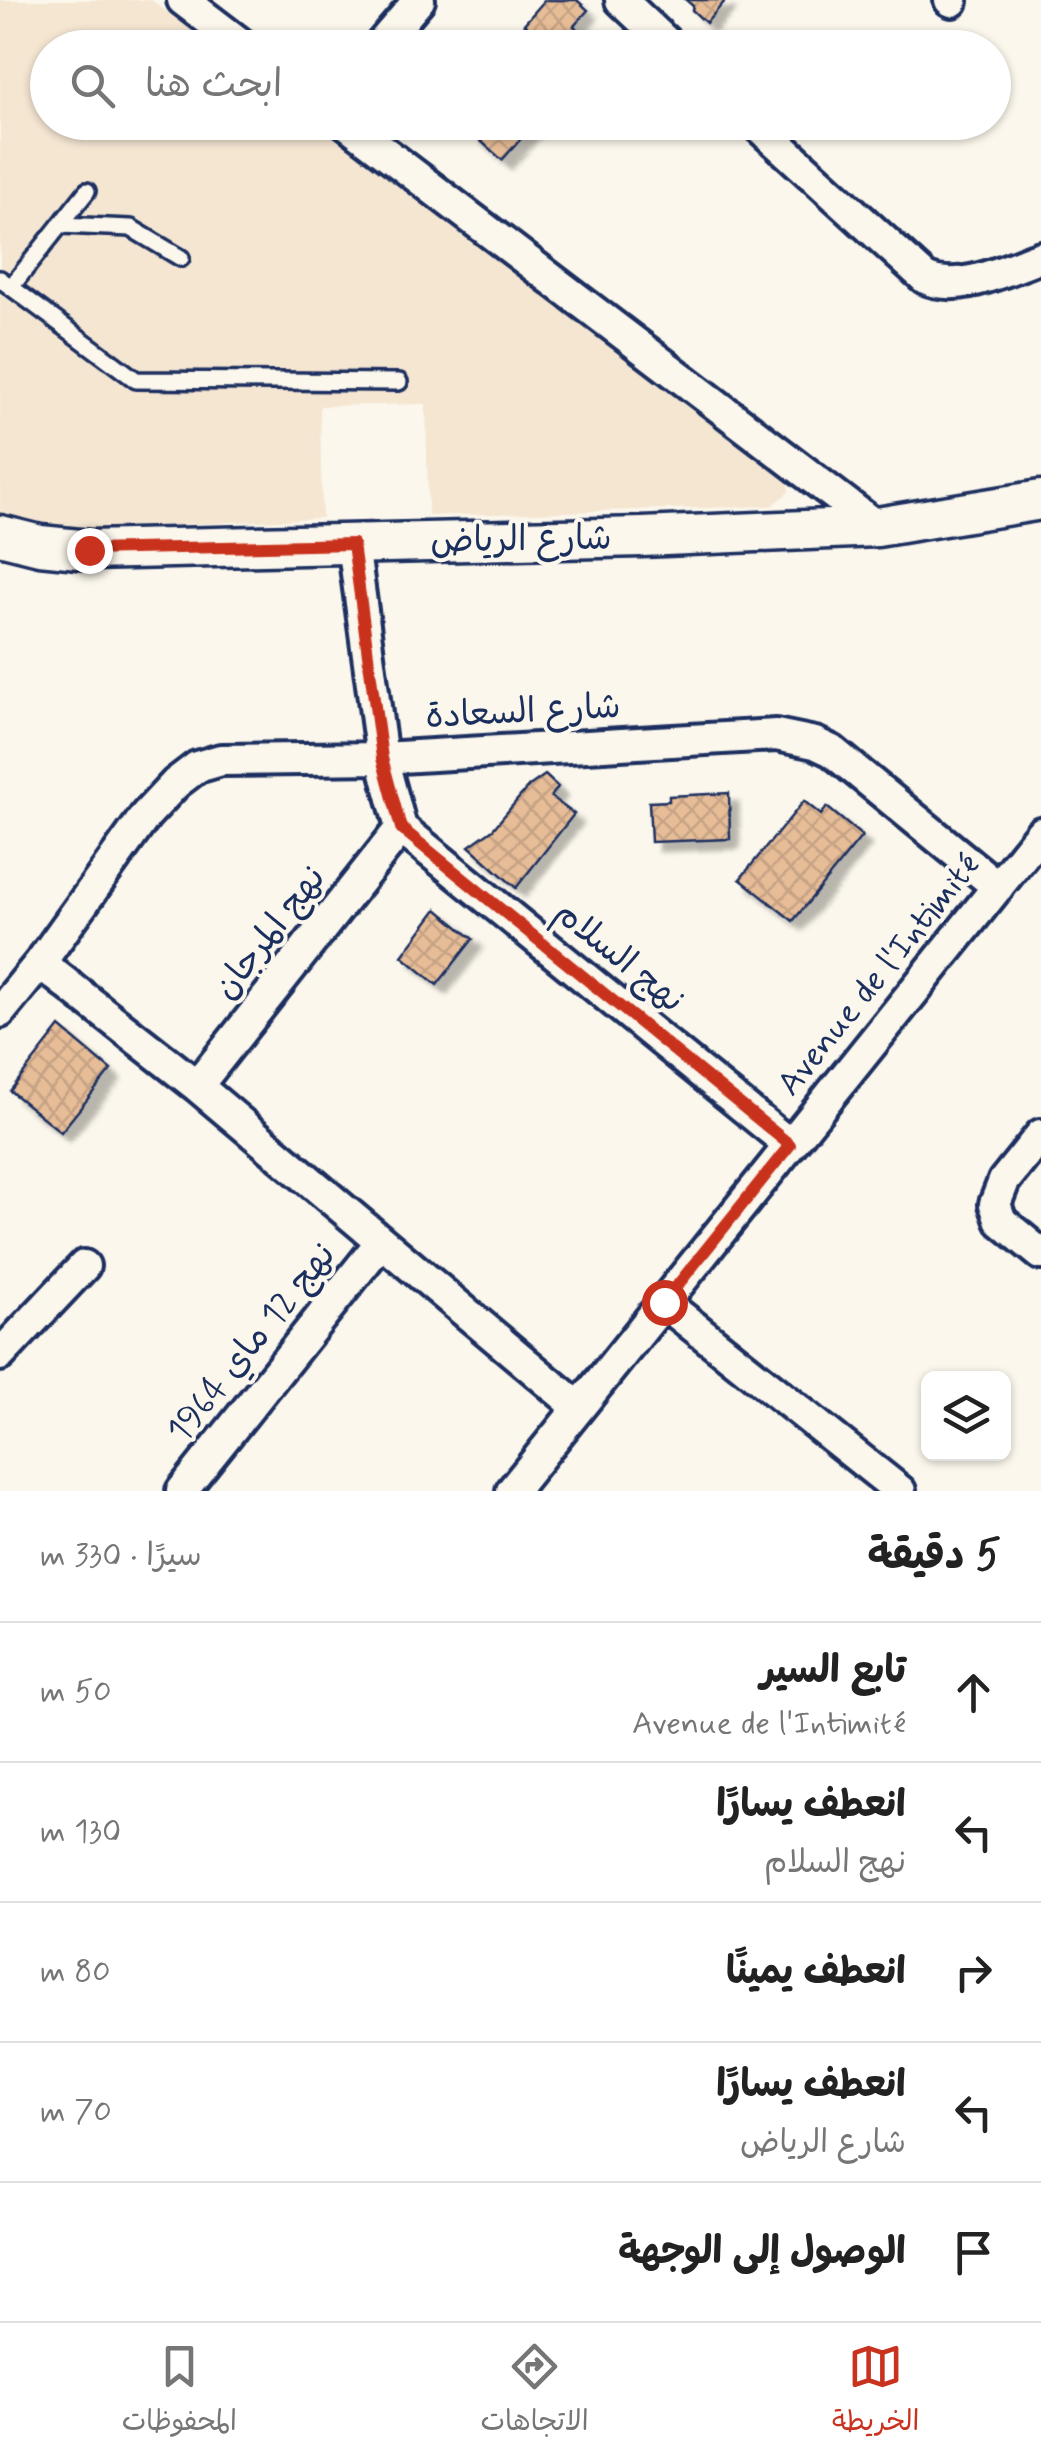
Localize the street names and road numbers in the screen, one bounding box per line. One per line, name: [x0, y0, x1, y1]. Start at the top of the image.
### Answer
street label: شارع الرياض: [430, 515, 612, 565]
street label: شارع السعادة: [424, 684, 622, 740]
street label: Avenue de l'Intimité: [767, 844, 991, 1106]
street label: نهج المرجان: [203, 857, 337, 1009]
street label: نهج السلام: [543, 890, 694, 1025]
street label: نهج 12 ماي 1964: [157, 1233, 347, 1453]

